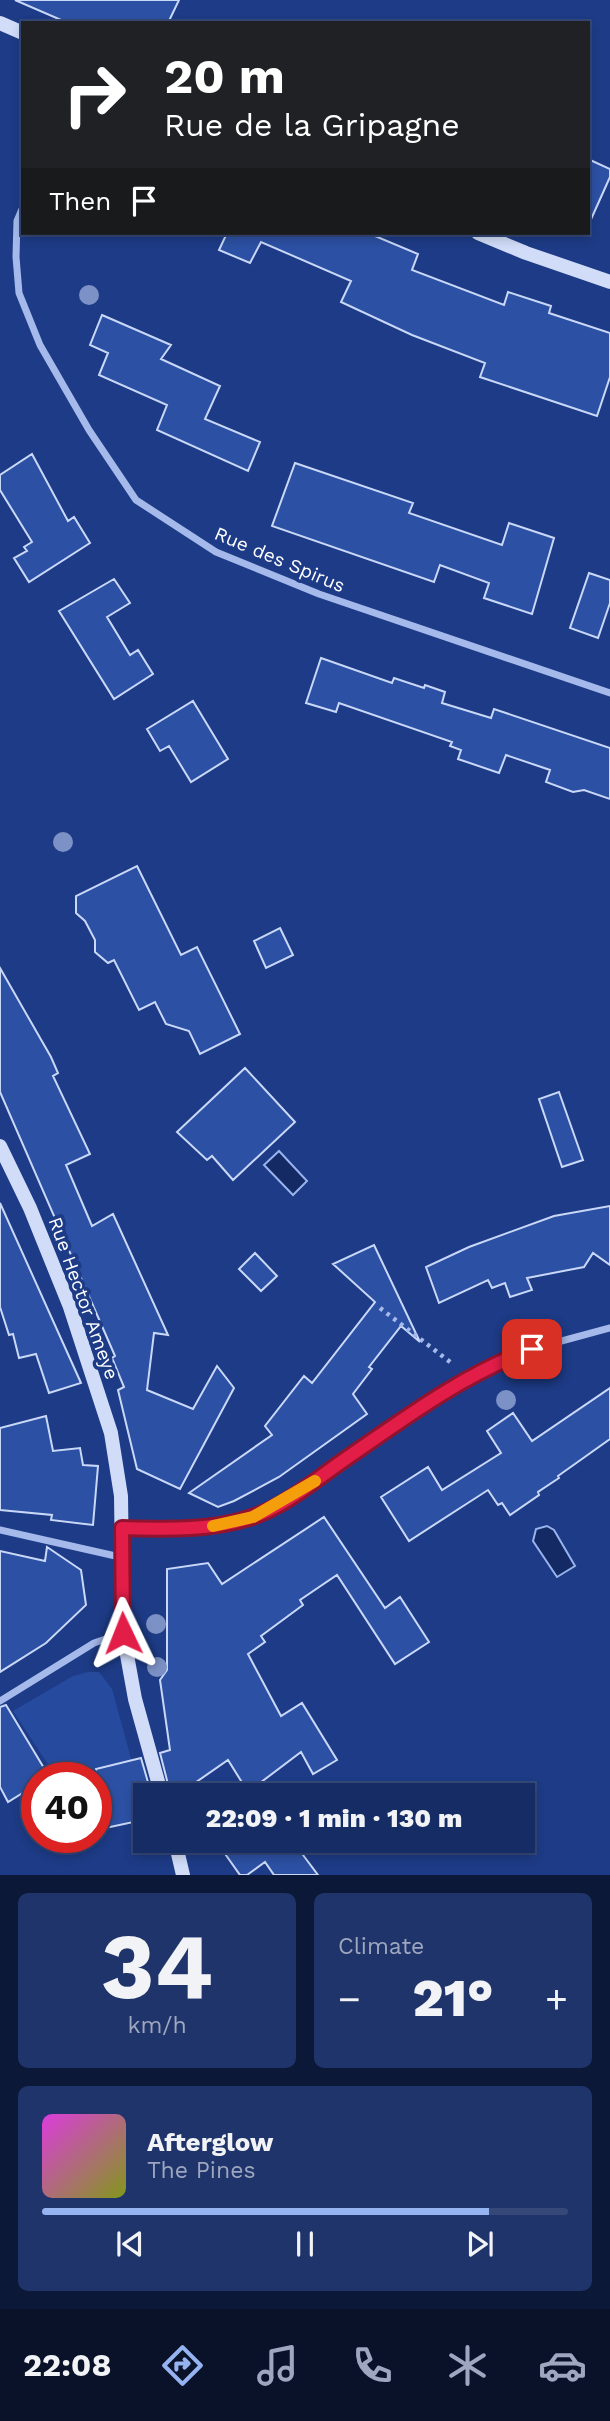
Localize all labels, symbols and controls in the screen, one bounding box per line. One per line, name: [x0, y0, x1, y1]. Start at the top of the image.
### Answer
text: 20 m: [164, 47, 285, 105]
icon: right: [49, 49, 140, 140]
text: Rue de la Gripagne: [164, 106, 460, 144]
icon: arrive: [125, 182, 163, 220]
text: Then: [49, 186, 111, 216]
street label: Rue des Spirus: [211, 522, 349, 597]
street label: Rue Hector Ameye: [43, 1214, 124, 1383]
pin: [502, 1319, 562, 1379]
icon: arrive: [513, 1330, 551, 1368]
position arrow: [86, 1596, 160, 1670]
speed limit sign: 40: [21, 1762, 112, 1853]
text: 22:09 · 1 min · 130 m: [206, 1803, 462, 1833]
text: 34: [101, 1913, 213, 2020]
text: Climate: [338, 1933, 424, 1960]
text: 21°: [413, 1968, 493, 2029]
text: −: [338, 1977, 361, 2021]
text: +: [545, 1977, 568, 2021]
text: km/h: [127, 2012, 187, 2039]
text: Afterglow: [147, 2127, 273, 2157]
text: The Pines: [147, 2157, 256, 2184]
icon: previous: [111, 2225, 149, 2263]
icon: pause: [286, 2225, 324, 2263]
icon: next: [461, 2225, 499, 2263]
icon: directions: [158, 2341, 207, 2390]
icon: music: [253, 2341, 302, 2390]
icon: phone: [348, 2341, 397, 2390]
icon: climate: [443, 2341, 492, 2390]
icon: car: [538, 2341, 587, 2390]
text: 22:08: [23, 2346, 112, 2384]

